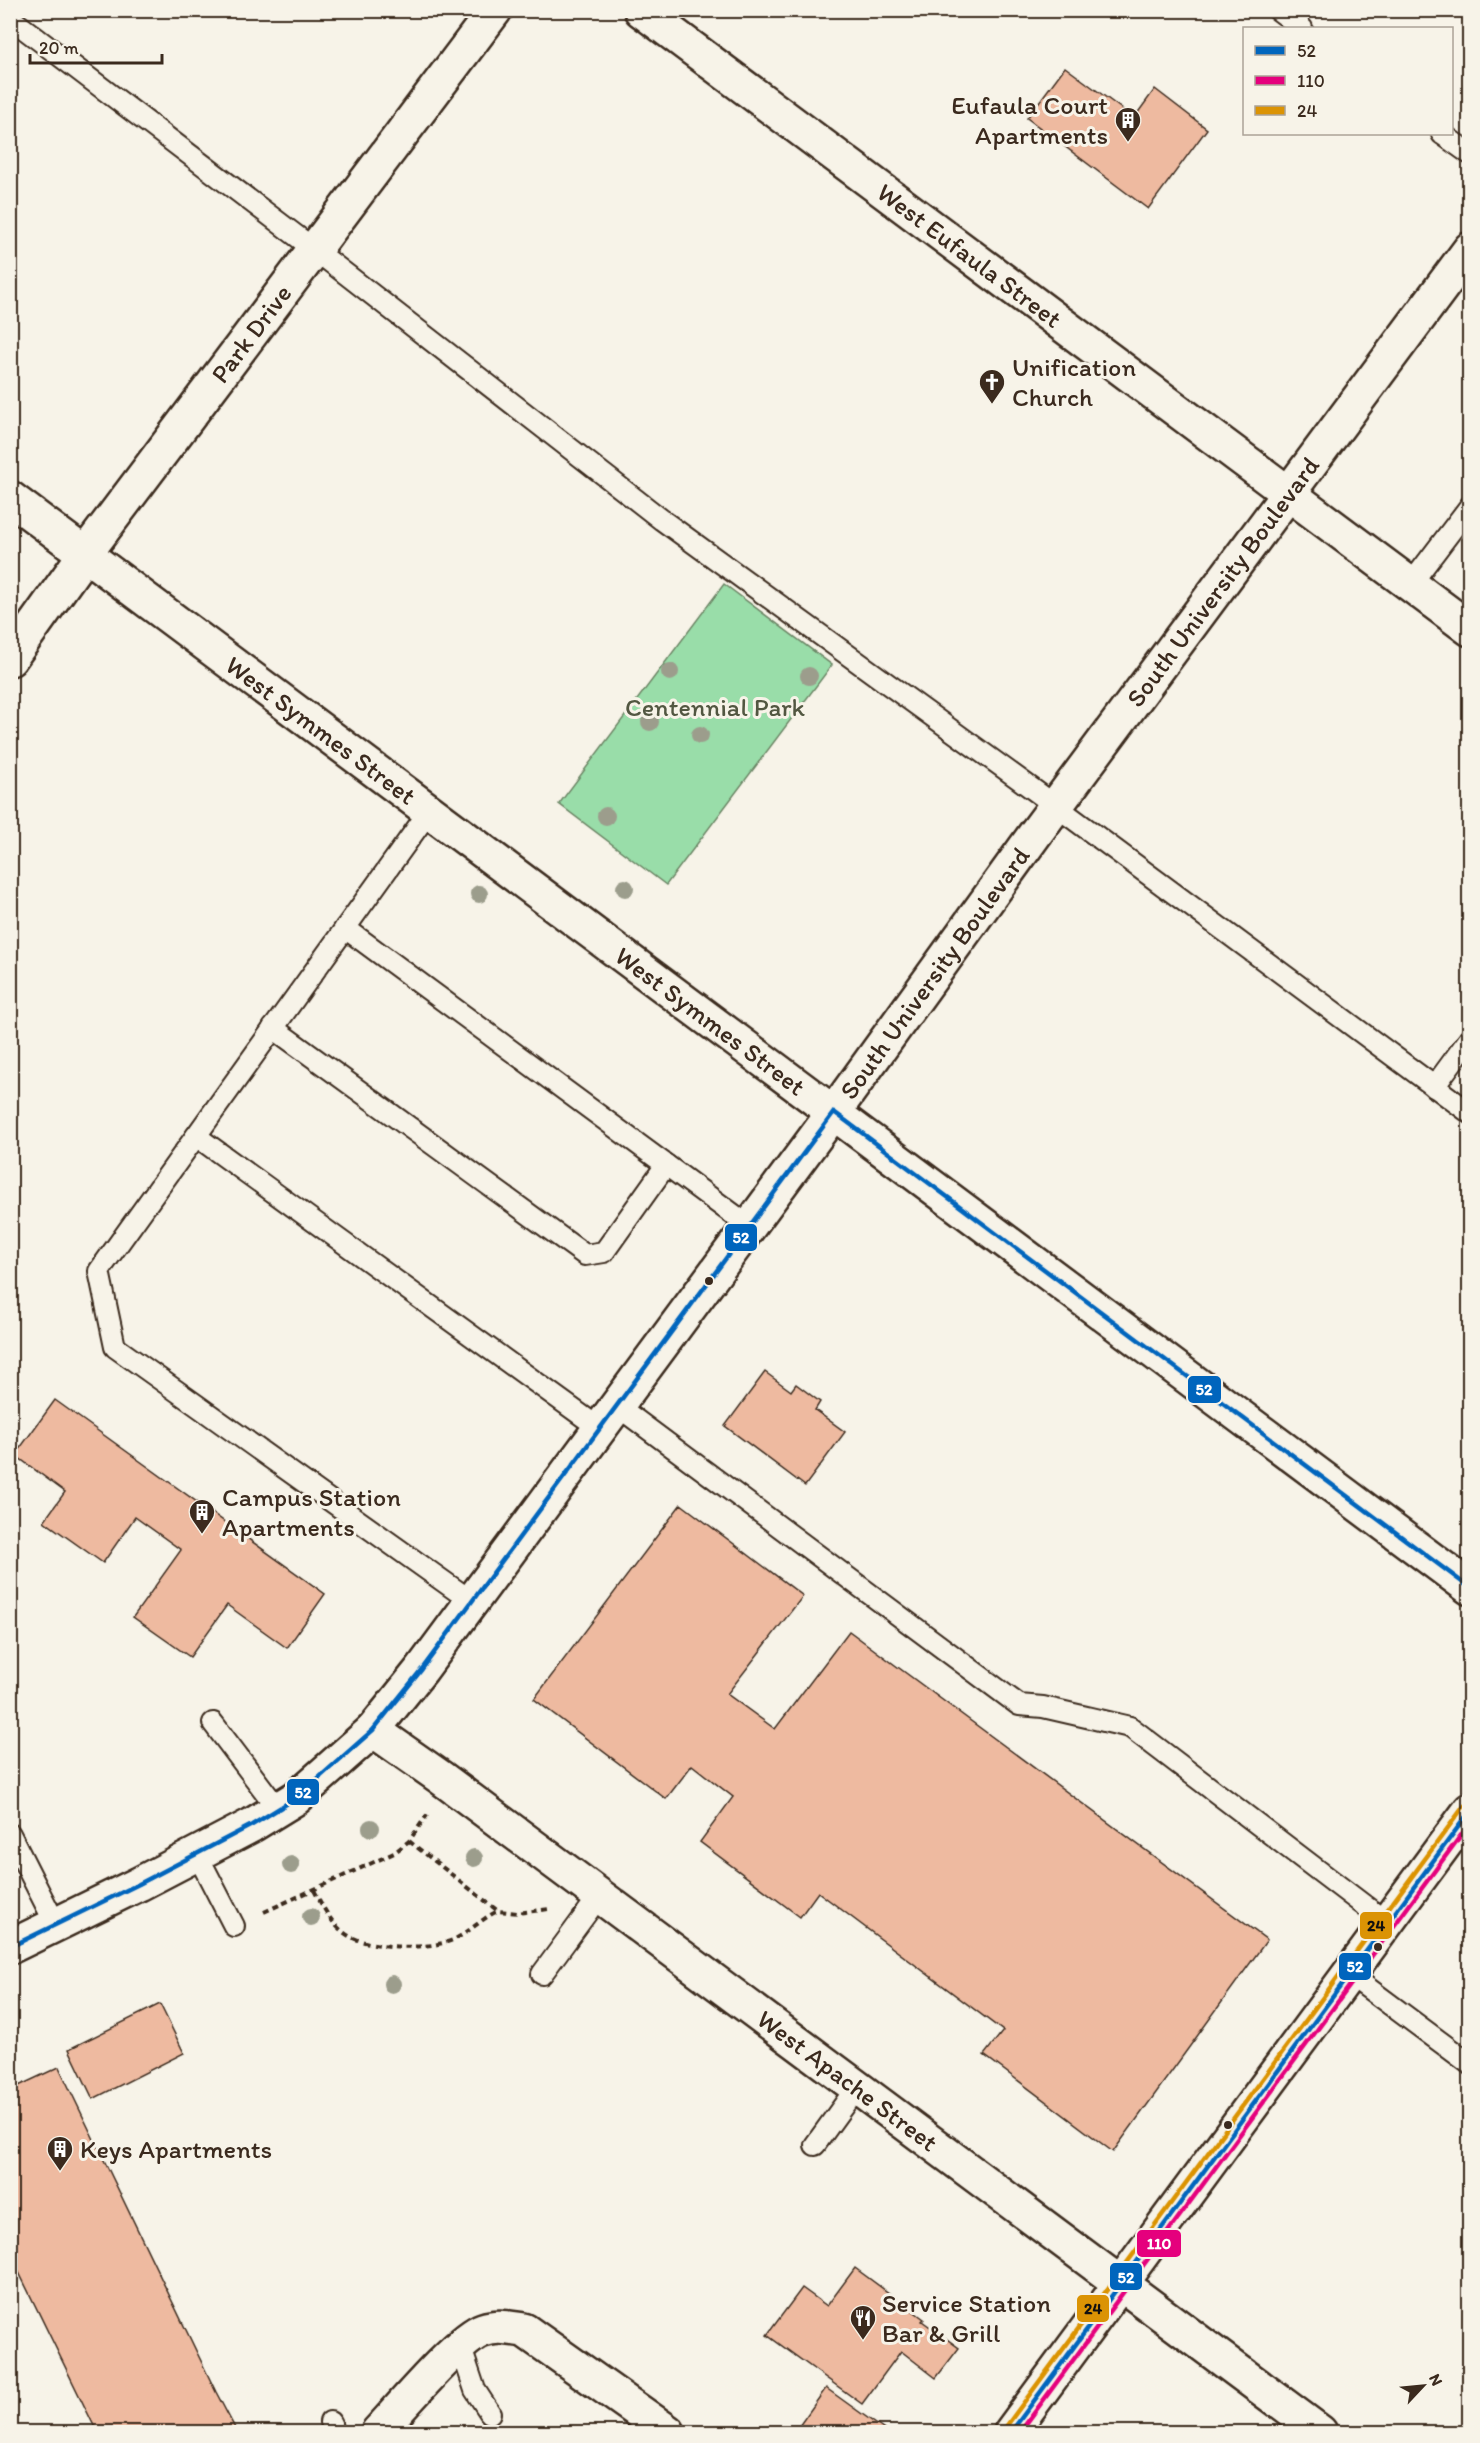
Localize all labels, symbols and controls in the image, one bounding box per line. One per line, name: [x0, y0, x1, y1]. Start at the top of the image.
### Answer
scale bar: [30, 27, 162, 65]
legend: [1243, 27, 1453, 135]
text: 20 m: [39, 37, 79, 59]
text: 52: [1297, 40, 1316, 62]
text: 110: [1297, 70, 1325, 92]
place label: Eufaula Court Apartments: [951, 89, 1108, 151]
text: 24: [1297, 100, 1317, 122]
building icon: Eufaula Court Apartments: [1113, 105, 1143, 143]
street label: West Eufaula Street: [871, 176, 1068, 335]
street label: Park Drive: [204, 278, 299, 389]
place label: Unification Church: [1012, 351, 1136, 413]
church icon: Unification Church: [977, 367, 1007, 405]
street label: South University Boulevard: [1119, 450, 1326, 713]
street label: West Symmes Street: [219, 649, 423, 812]
park label: Centennial Park: [625, 691, 806, 723]
street label: South University Boulevard: [833, 841, 1036, 1105]
street label: West Symmes Street: [609, 939, 812, 1102]
line badge: 52: [724, 1223, 758, 1252]
text: 52: [733, 1228, 750, 1247]
unlabelled marker: [703, 1275, 715, 1287]
line badge: 52: [1187, 1375, 1222, 1404]
text: 52: [1196, 1380, 1213, 1399]
place label: Campus Station Apartments: [222, 1481, 401, 1543]
building icon: Campus Station Apartments: [187, 1497, 217, 1535]
line badge: 52: [286, 1778, 320, 1806]
text: 52: [295, 1783, 312, 1802]
line badge: 24: [1359, 1911, 1393, 1940]
text: 24: [1367, 1916, 1385, 1935]
unlabelled marker: [1372, 1941, 1384, 1953]
line badge: 52: [1338, 1952, 1372, 1981]
text: 52: [1347, 1957, 1364, 1976]
street label: West Apache Street: [751, 2003, 945, 2158]
unlabelled marker: [1222, 2119, 1234, 2131]
place label: Keys Apartments: [80, 2133, 272, 2165]
building icon: Keys Apartments: [45, 2134, 75, 2172]
line badge: 110: [1136, 2229, 1182, 2258]
text: 110: [1147, 2234, 1171, 2253]
line badge: 52: [1109, 2262, 1143, 2291]
text: 52: [1118, 2268, 1135, 2287]
place label: Service Station Bar & Grill: [882, 2287, 1051, 2349]
line badge: 24: [1076, 2294, 1110, 2323]
text: 24: [1084, 2299, 1102, 2318]
restaurant icon: Service Station Bar & Grill: [848, 2303, 878, 2341]
north arrow: [1393, 2356, 1453, 2416]
text: N: [1425, 2371, 1447, 2389]

